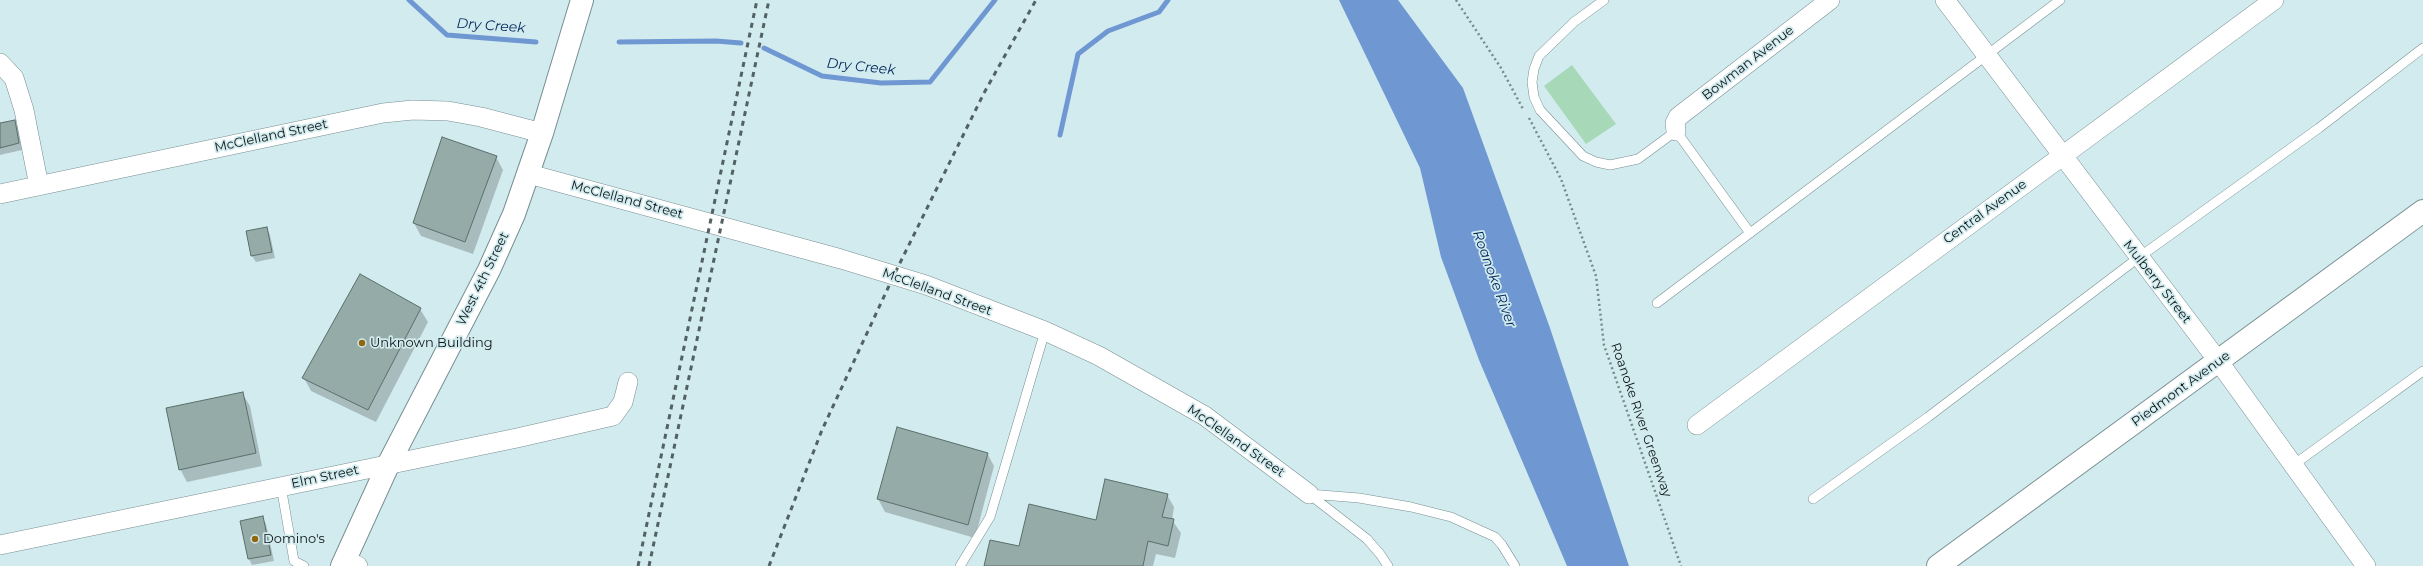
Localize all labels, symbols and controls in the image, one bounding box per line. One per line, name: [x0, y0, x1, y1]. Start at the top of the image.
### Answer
water label: Dry Creek: [456, 15, 526, 37]
street label: Bowman Avenue: [1699, 22, 1797, 104]
water label: Dry Creek: [826, 55, 896, 79]
street label: McClelland Street: [213, 116, 329, 156]
street label: Central Avenue: [1940, 177, 2030, 247]
street label: McClelland Street: [569, 178, 685, 222]
water label: Roanoke River: [1469, 228, 1519, 330]
street label: West 4th Street: [454, 230, 512, 328]
street label: Mulberry Street: [2120, 237, 2194, 327]
street label: McClelland Street: [880, 265, 994, 319]
place label: Unknown Building: [370, 335, 493, 351]
marker: Unknown Building: [357, 338, 367, 348]
street label: Roanoke River Greenway: [1607, 341, 1675, 499]
street label: Piedmont Avenue: [2129, 348, 2233, 430]
street label: McClelland Street: [1184, 402, 1288, 480]
street label: Elm Street: [290, 462, 360, 492]
place label: Domino's: [263, 531, 325, 547]
marker: Domino's: [250, 534, 260, 544]

